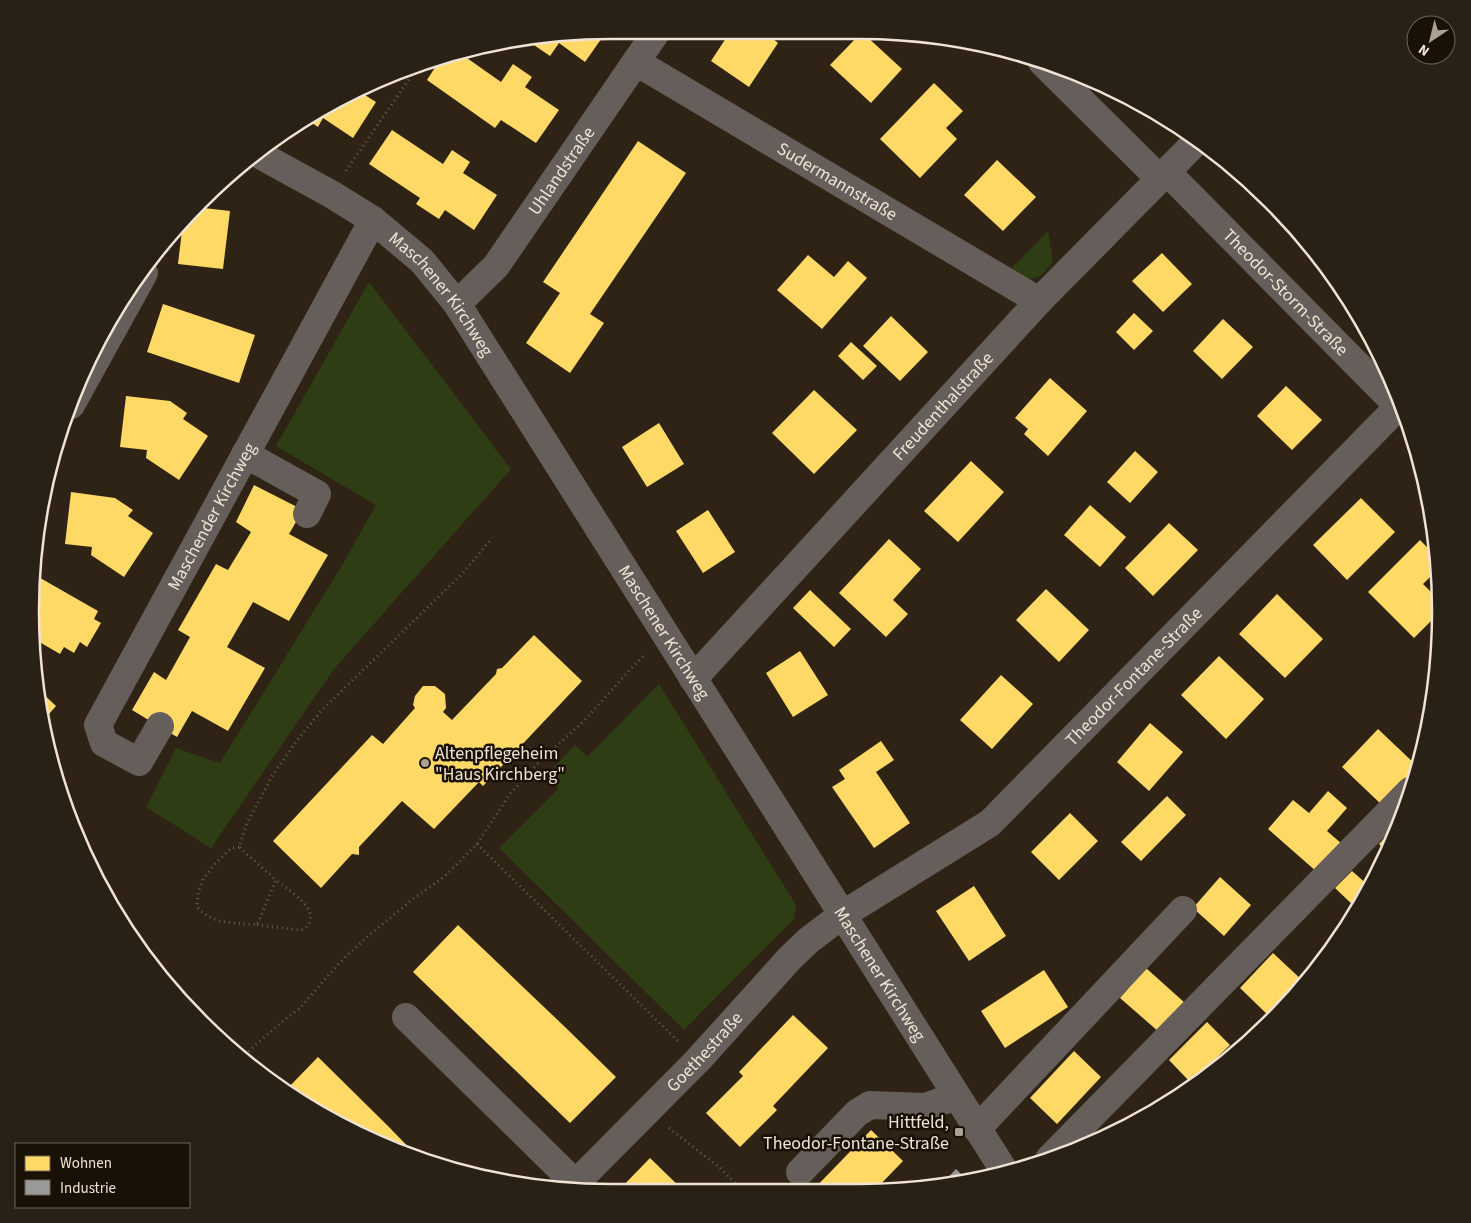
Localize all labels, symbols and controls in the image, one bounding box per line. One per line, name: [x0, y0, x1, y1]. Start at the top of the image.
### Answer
north arrow: [1406, 15, 1456, 65]
text: N: [1415, 39, 1434, 61]
street label: Uhlandstraße: [522, 122, 601, 220]
street label: Sudermannstraße: [772, 136, 902, 227]
street label: Theodor-Storm-Straße: [1217, 223, 1354, 362]
street label: Maschener Kirchweg: [383, 226, 499, 361]
street label: Freudenthalstraße: [887, 347, 999, 466]
street label: Maschender Kirchweg: [162, 438, 262, 595]
street label: Maschener Kirchweg: [612, 560, 716, 705]
street label: Theodor-Fontane-Straße: [1060, 602, 1208, 752]
place label: Altenpflegeheim "Haus Kirchberg": [435, 741, 565, 787]
marker: Altenpflegeheim "Haus Kirchberg": [419, 757, 431, 769]
street label: Maschener Kirchweg: [828, 902, 931, 1046]
street label: Goethestraße: [661, 1006, 749, 1098]
place label: Hittfeld, Theodor-Fontane-Straße: [763, 1110, 949, 1156]
marker: Hittfeld, Theodor-Fontane-Straße: [953, 1126, 965, 1138]
legend: [15, 1143, 190, 1208]
text: Wohnen: [60, 1153, 112, 1174]
text: Industrie: [60, 1178, 116, 1199]

